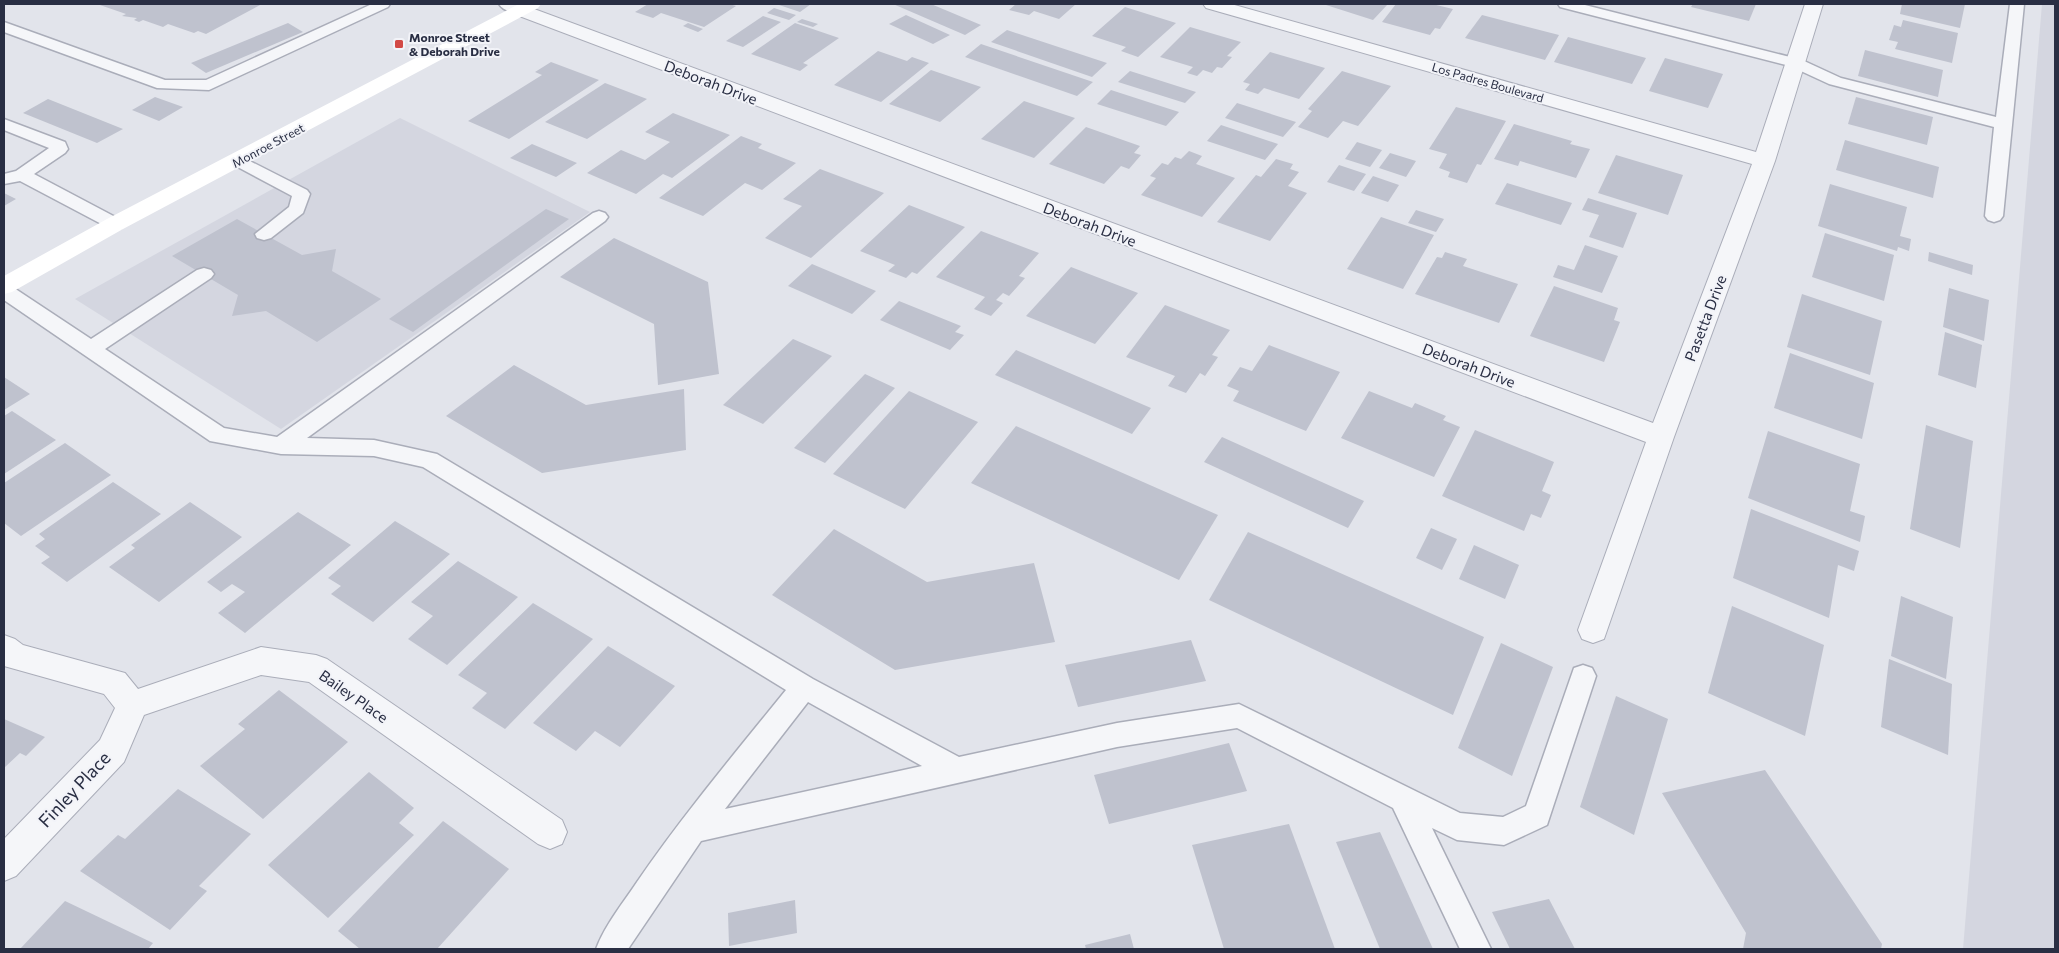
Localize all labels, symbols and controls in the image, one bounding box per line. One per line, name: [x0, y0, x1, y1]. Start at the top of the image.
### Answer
place label: Monroe Street & Deborah Drive: [409, 30, 500, 58]
marker: Monroe Street & Deborah Drive: [393, 38, 405, 50]
street label: Deborah Drive: [662, 56, 760, 108]
street label: Los Padres Boulevard: [1430, 59, 1546, 105]
street label: Monroe Street: [229, 120, 307, 170]
street label: Deborah Drive: [1041, 198, 1139, 250]
street label: Pasetta Drive: [1680, 272, 1730, 364]
street label: Deborah Drive: [1420, 339, 1518, 391]
street label: Bailey Place: [316, 666, 392, 726]
street label: Finley Place: [33, 747, 115, 831]

